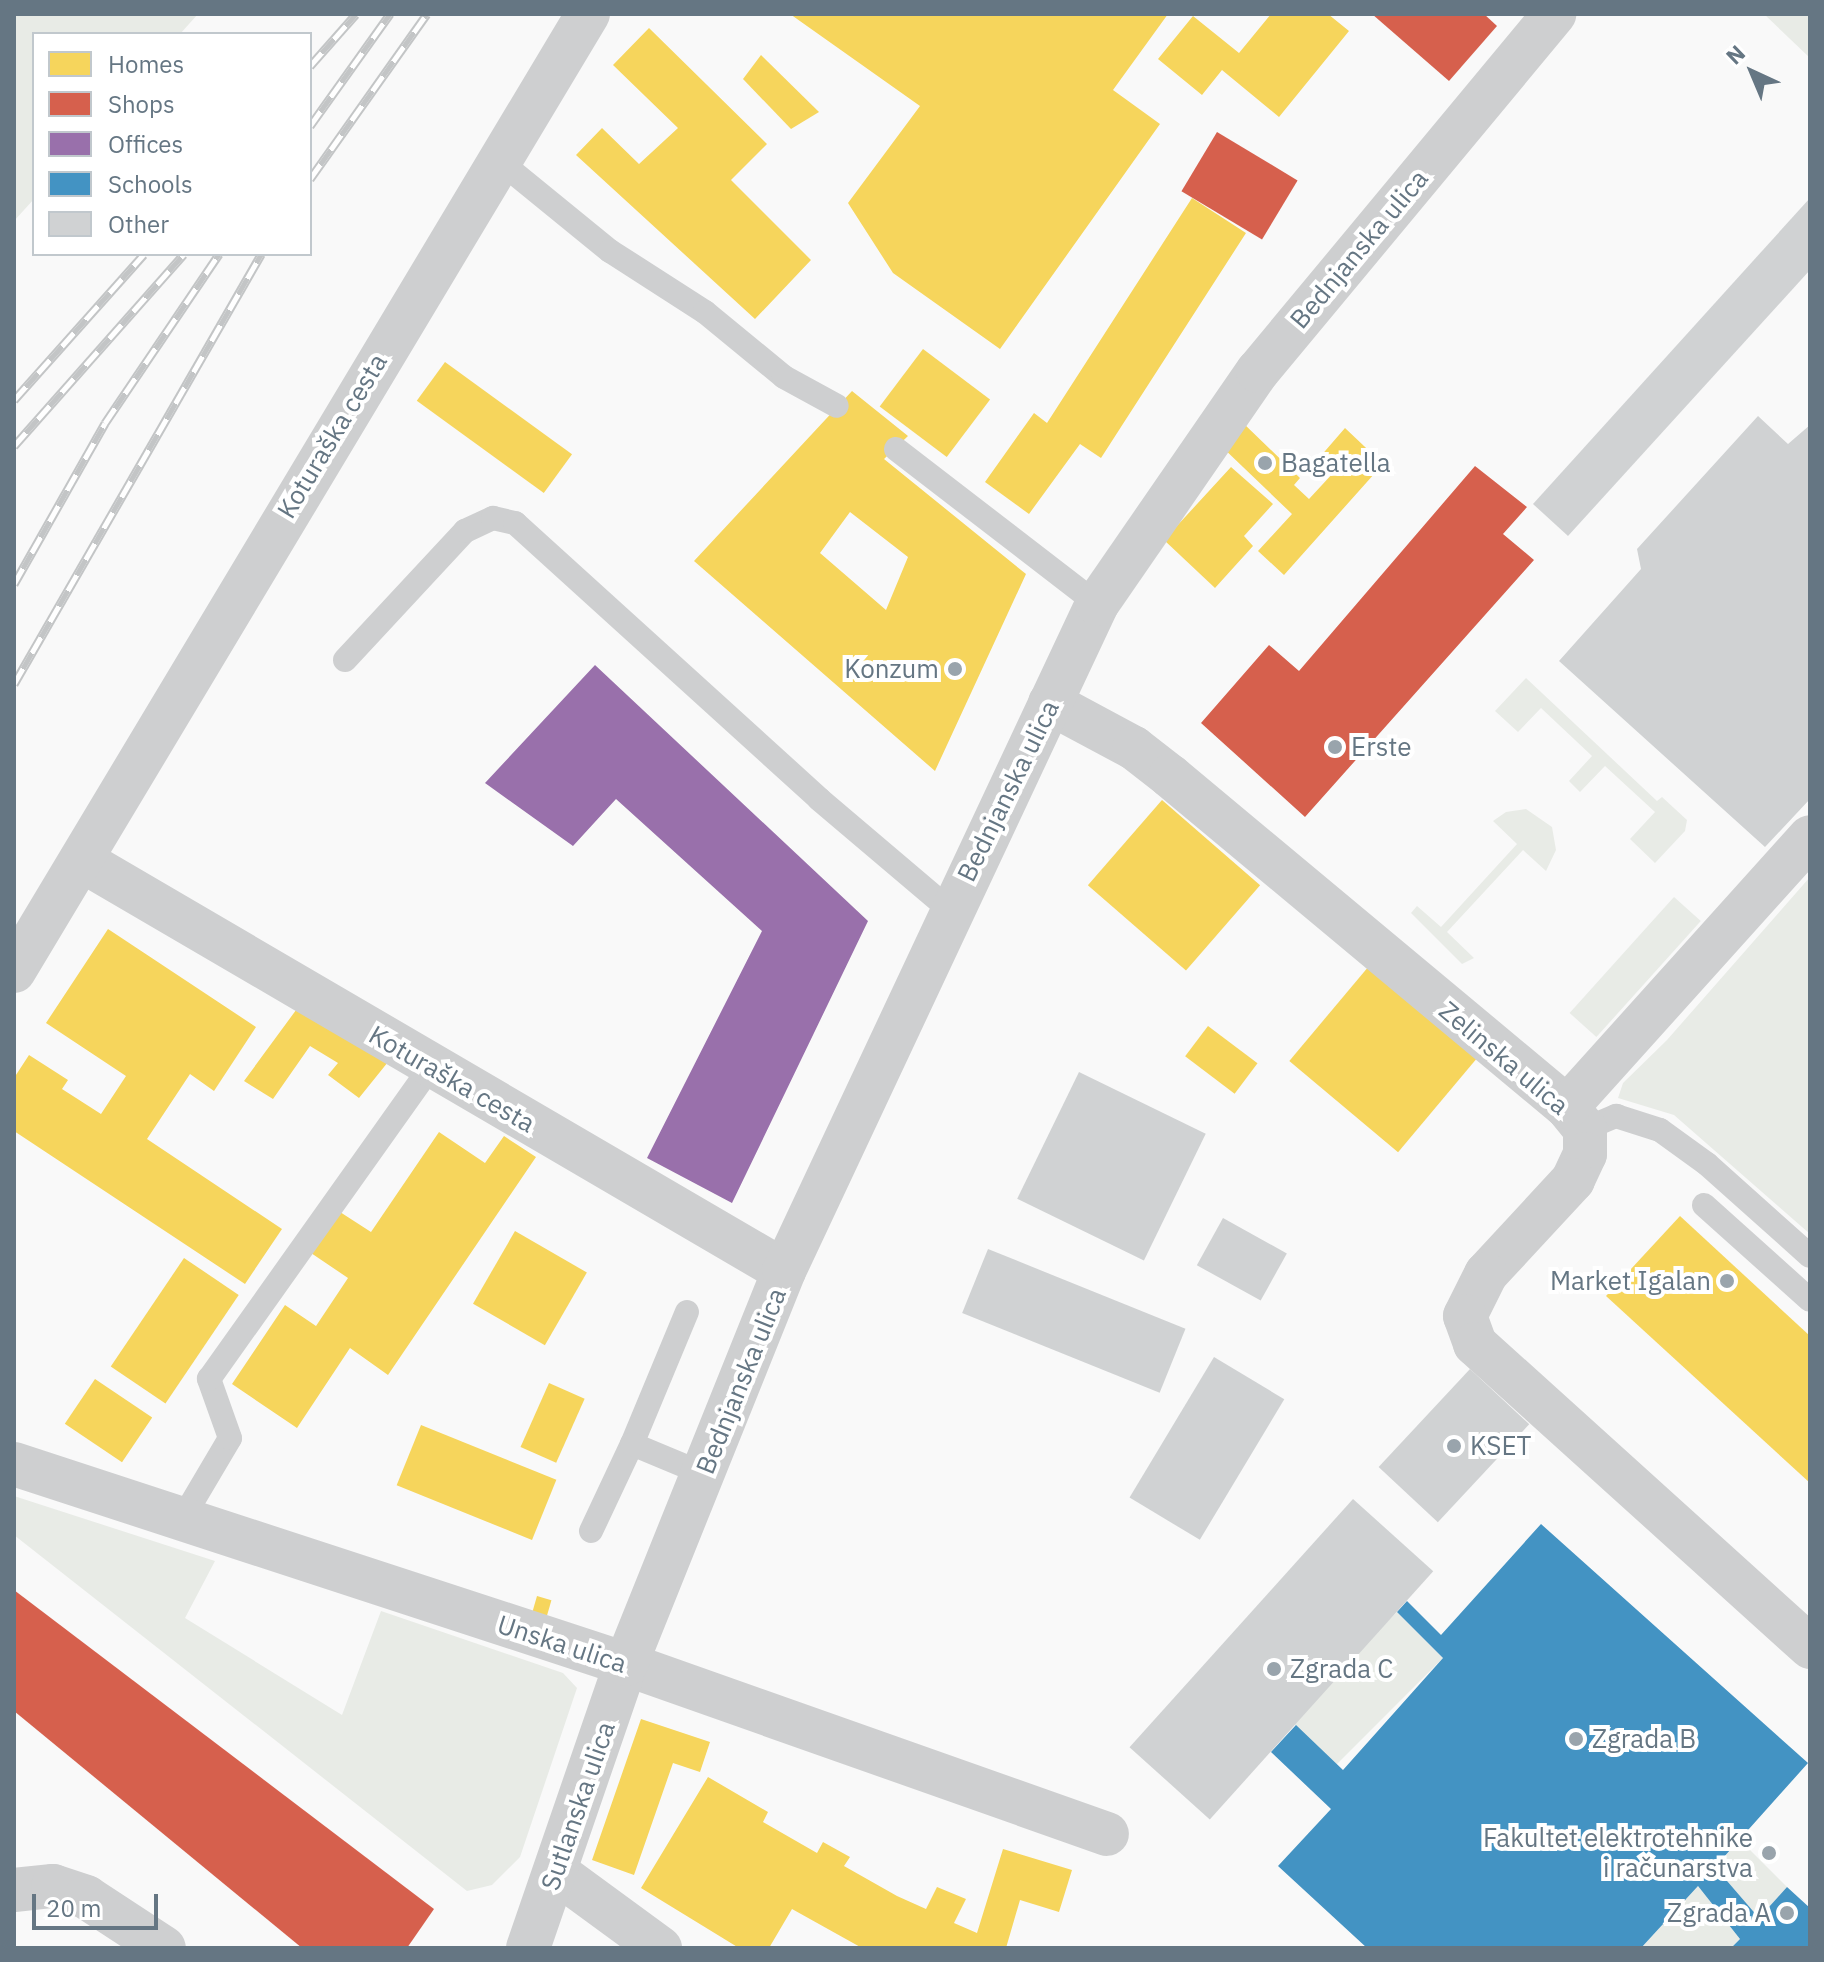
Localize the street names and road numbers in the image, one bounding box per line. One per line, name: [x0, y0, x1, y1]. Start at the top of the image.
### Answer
street label: Bednjanska ulica: [1283, 163, 1435, 335]
street label: Koturaška cesta: [271, 348, 393, 524]
street label: Bednjanska ulica: [951, 695, 1065, 887]
street label: Zelinska ulica: [1433, 995, 1575, 1121]
street label: Koturaška cesta: [363, 1019, 541, 1139]
street label: Bednjanska ulica: [689, 1283, 793, 1479]
street label: Unska ulica: [493, 1608, 631, 1680]
street label: Sutlanska ulica: [535, 1718, 621, 1894]

